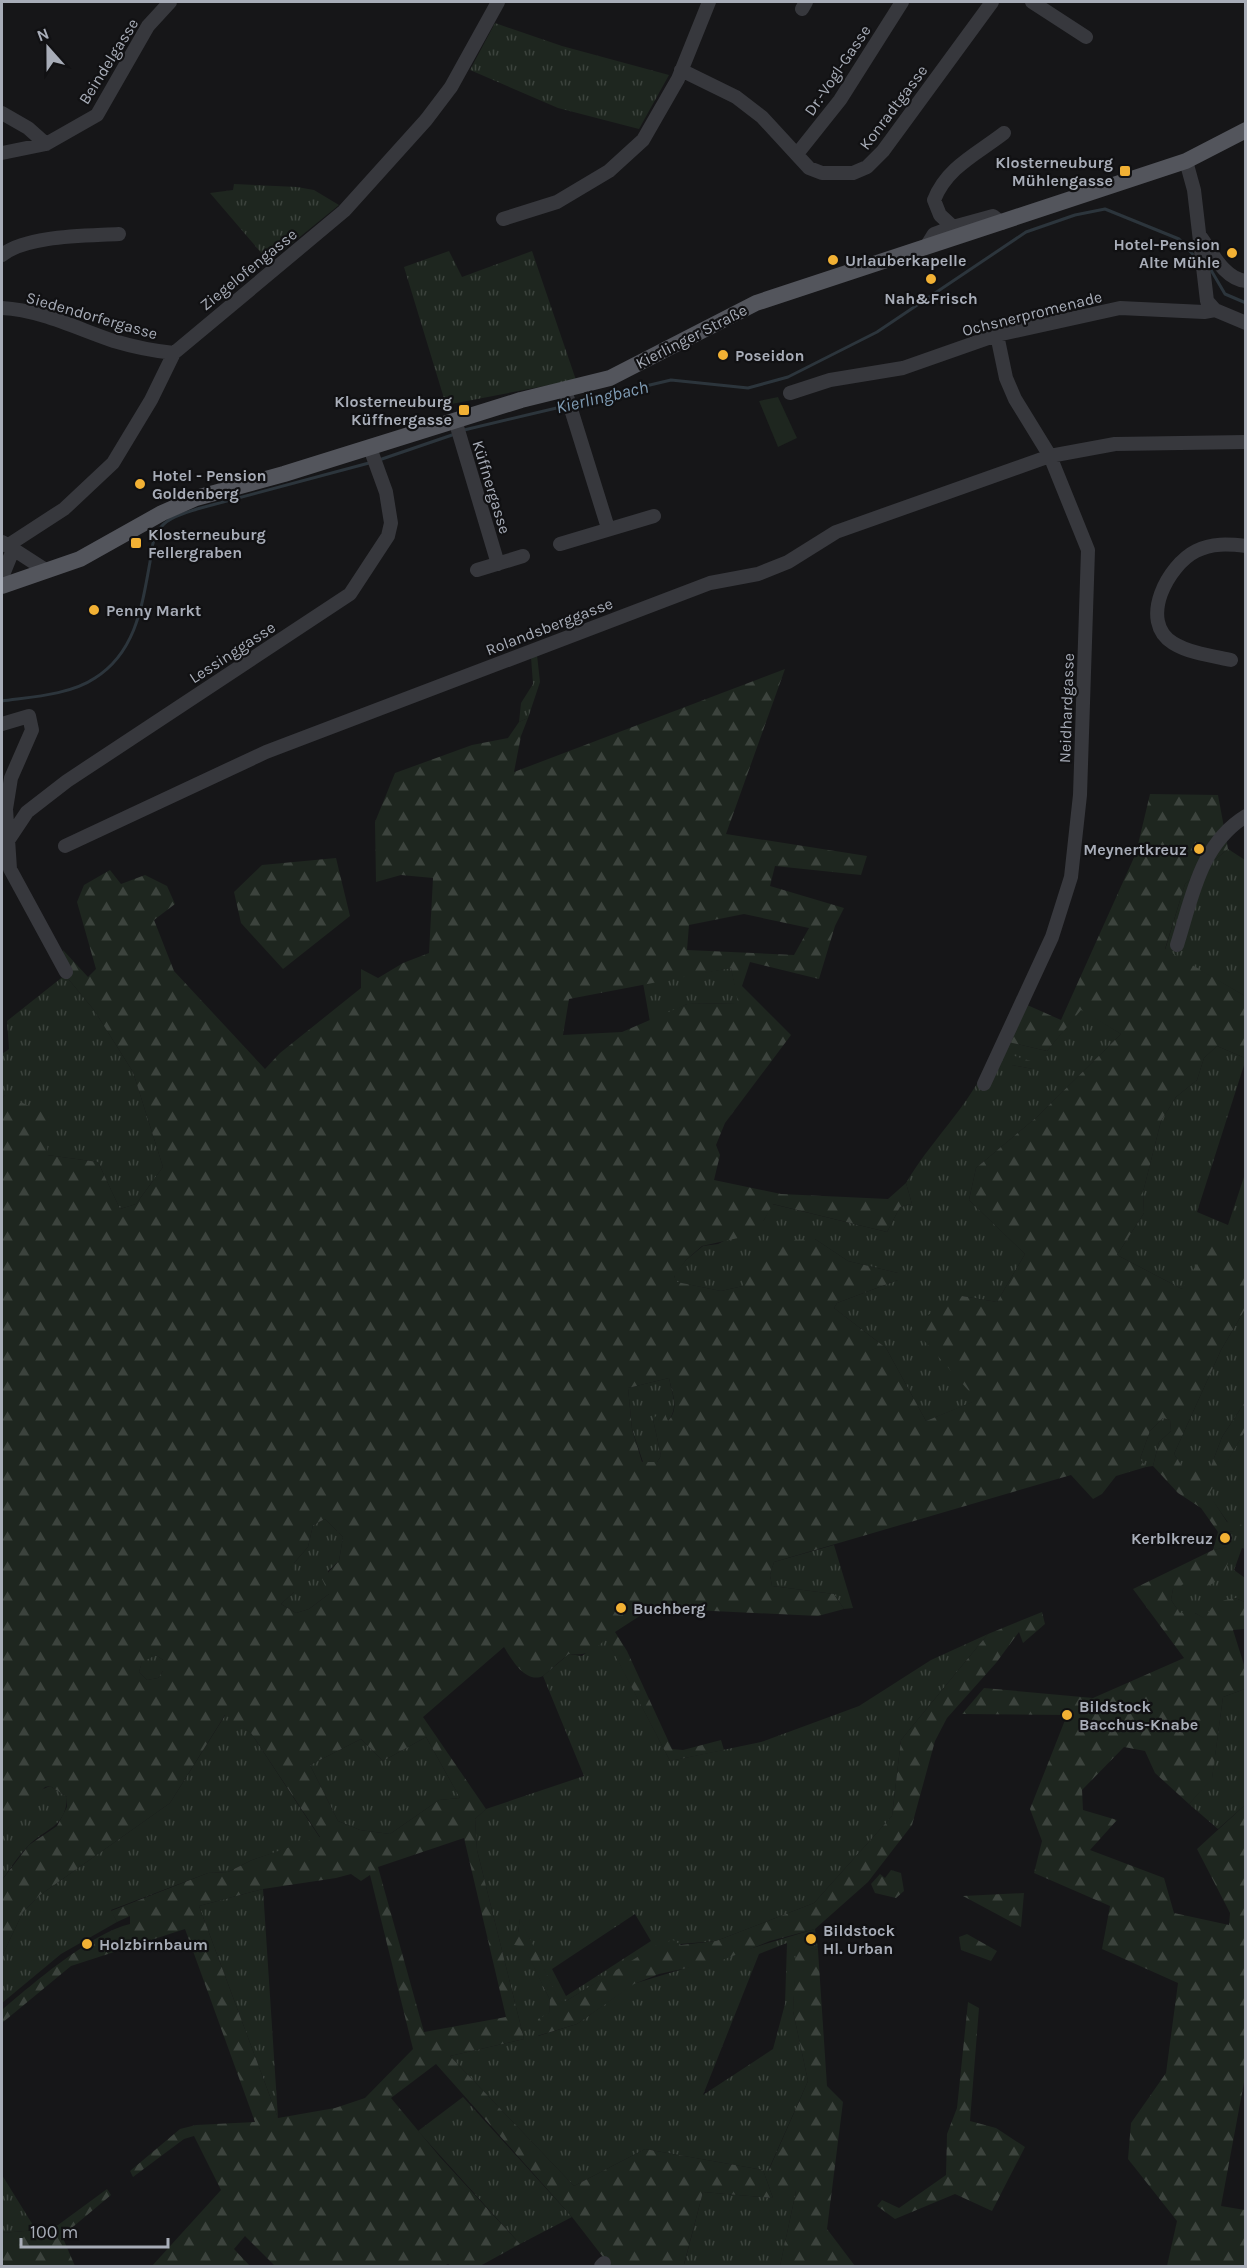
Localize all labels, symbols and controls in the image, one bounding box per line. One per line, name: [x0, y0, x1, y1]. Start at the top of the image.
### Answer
street label: Beindelgasse: [74, 15, 142, 108]
north arrow: [18, 18, 78, 78]
street label: Dr.-Vogl-Gasse: [800, 21, 875, 119]
text: N: [34, 24, 52, 45]
street label: Konradtgasse: [855, 61, 931, 153]
place label: Klosterneuburg Mühlengasse: [995, 153, 1113, 190]
marker: Klosterneuburg Mühlengasse: [1118, 164, 1132, 178]
street label: Ziegelofengasse: [196, 225, 301, 314]
place label: Hotel-Pension Alte Mühle: [1114, 235, 1220, 272]
marker: Hotel-Pension Alte Mühle: [1225, 246, 1239, 260]
place label: Urlauberkapelle: [845, 251, 966, 270]
marker: Urlauberkapelle: [826, 253, 840, 267]
marker: Nah&Frisch: [924, 272, 938, 286]
street label: Ochsnerpromenade: [960, 287, 1104, 340]
street label: Siedendorfergasse: [24, 288, 160, 343]
place label: Nah&Frisch: [884, 289, 978, 308]
street label: Kierlinger Straße: [632, 300, 750, 373]
place label: Poseidon: [735, 346, 804, 365]
marker: Poseidon: [716, 348, 730, 362]
water label: Kierlingbach: [554, 376, 650, 418]
place label: Klosterneuburg Küffnergasse: [334, 392, 452, 429]
marker: Klosterneuburg Küffnergasse: [457, 403, 471, 417]
street label: Küffnergasse: [468, 438, 515, 536]
place label: Hotel - Pension Goldenberg: [152, 466, 267, 503]
marker: Hotel - Pension Goldenberg: [133, 477, 147, 491]
place label: Klosterneuburg Fellergraben: [148, 525, 266, 562]
marker: Klosterneuburg Fellergraben: [129, 536, 143, 550]
street label: Rolandsberggasse: [483, 593, 615, 659]
place label: Penny Markt: [106, 601, 201, 620]
marker: Penny Markt: [87, 603, 101, 617]
street label: Lessinggasse: [186, 618, 279, 687]
street label: Neidhardgasse: [1055, 653, 1078, 763]
place label: Meynertkreuz: [1083, 840, 1187, 859]
marker: Meynertkreuz: [1192, 842, 1206, 856]
place label: Kerblkreuz: [1131, 1529, 1213, 1548]
marker: Kerblkreuz: [1218, 1531, 1232, 1545]
place label: Buchberg: [633, 1599, 706, 1618]
marker: Buchberg: [614, 1601, 628, 1615]
place label: Bildstock Bacchus-Knabe: [1079, 1697, 1198, 1734]
marker: Bildstock Bacchus-Knabe: [1060, 1708, 1074, 1722]
place label: Bildstock Hl. Urban: [823, 1921, 896, 1958]
marker: Bildstock Hl. Urban: [804, 1932, 818, 1946]
place label: Holzbirnbaum: [99, 1935, 208, 1954]
marker: Holzbirnbaum: [80, 1937, 94, 1951]
scale bar: [21, 2211, 168, 2249]
text: 100 m: [30, 2221, 78, 2243]

